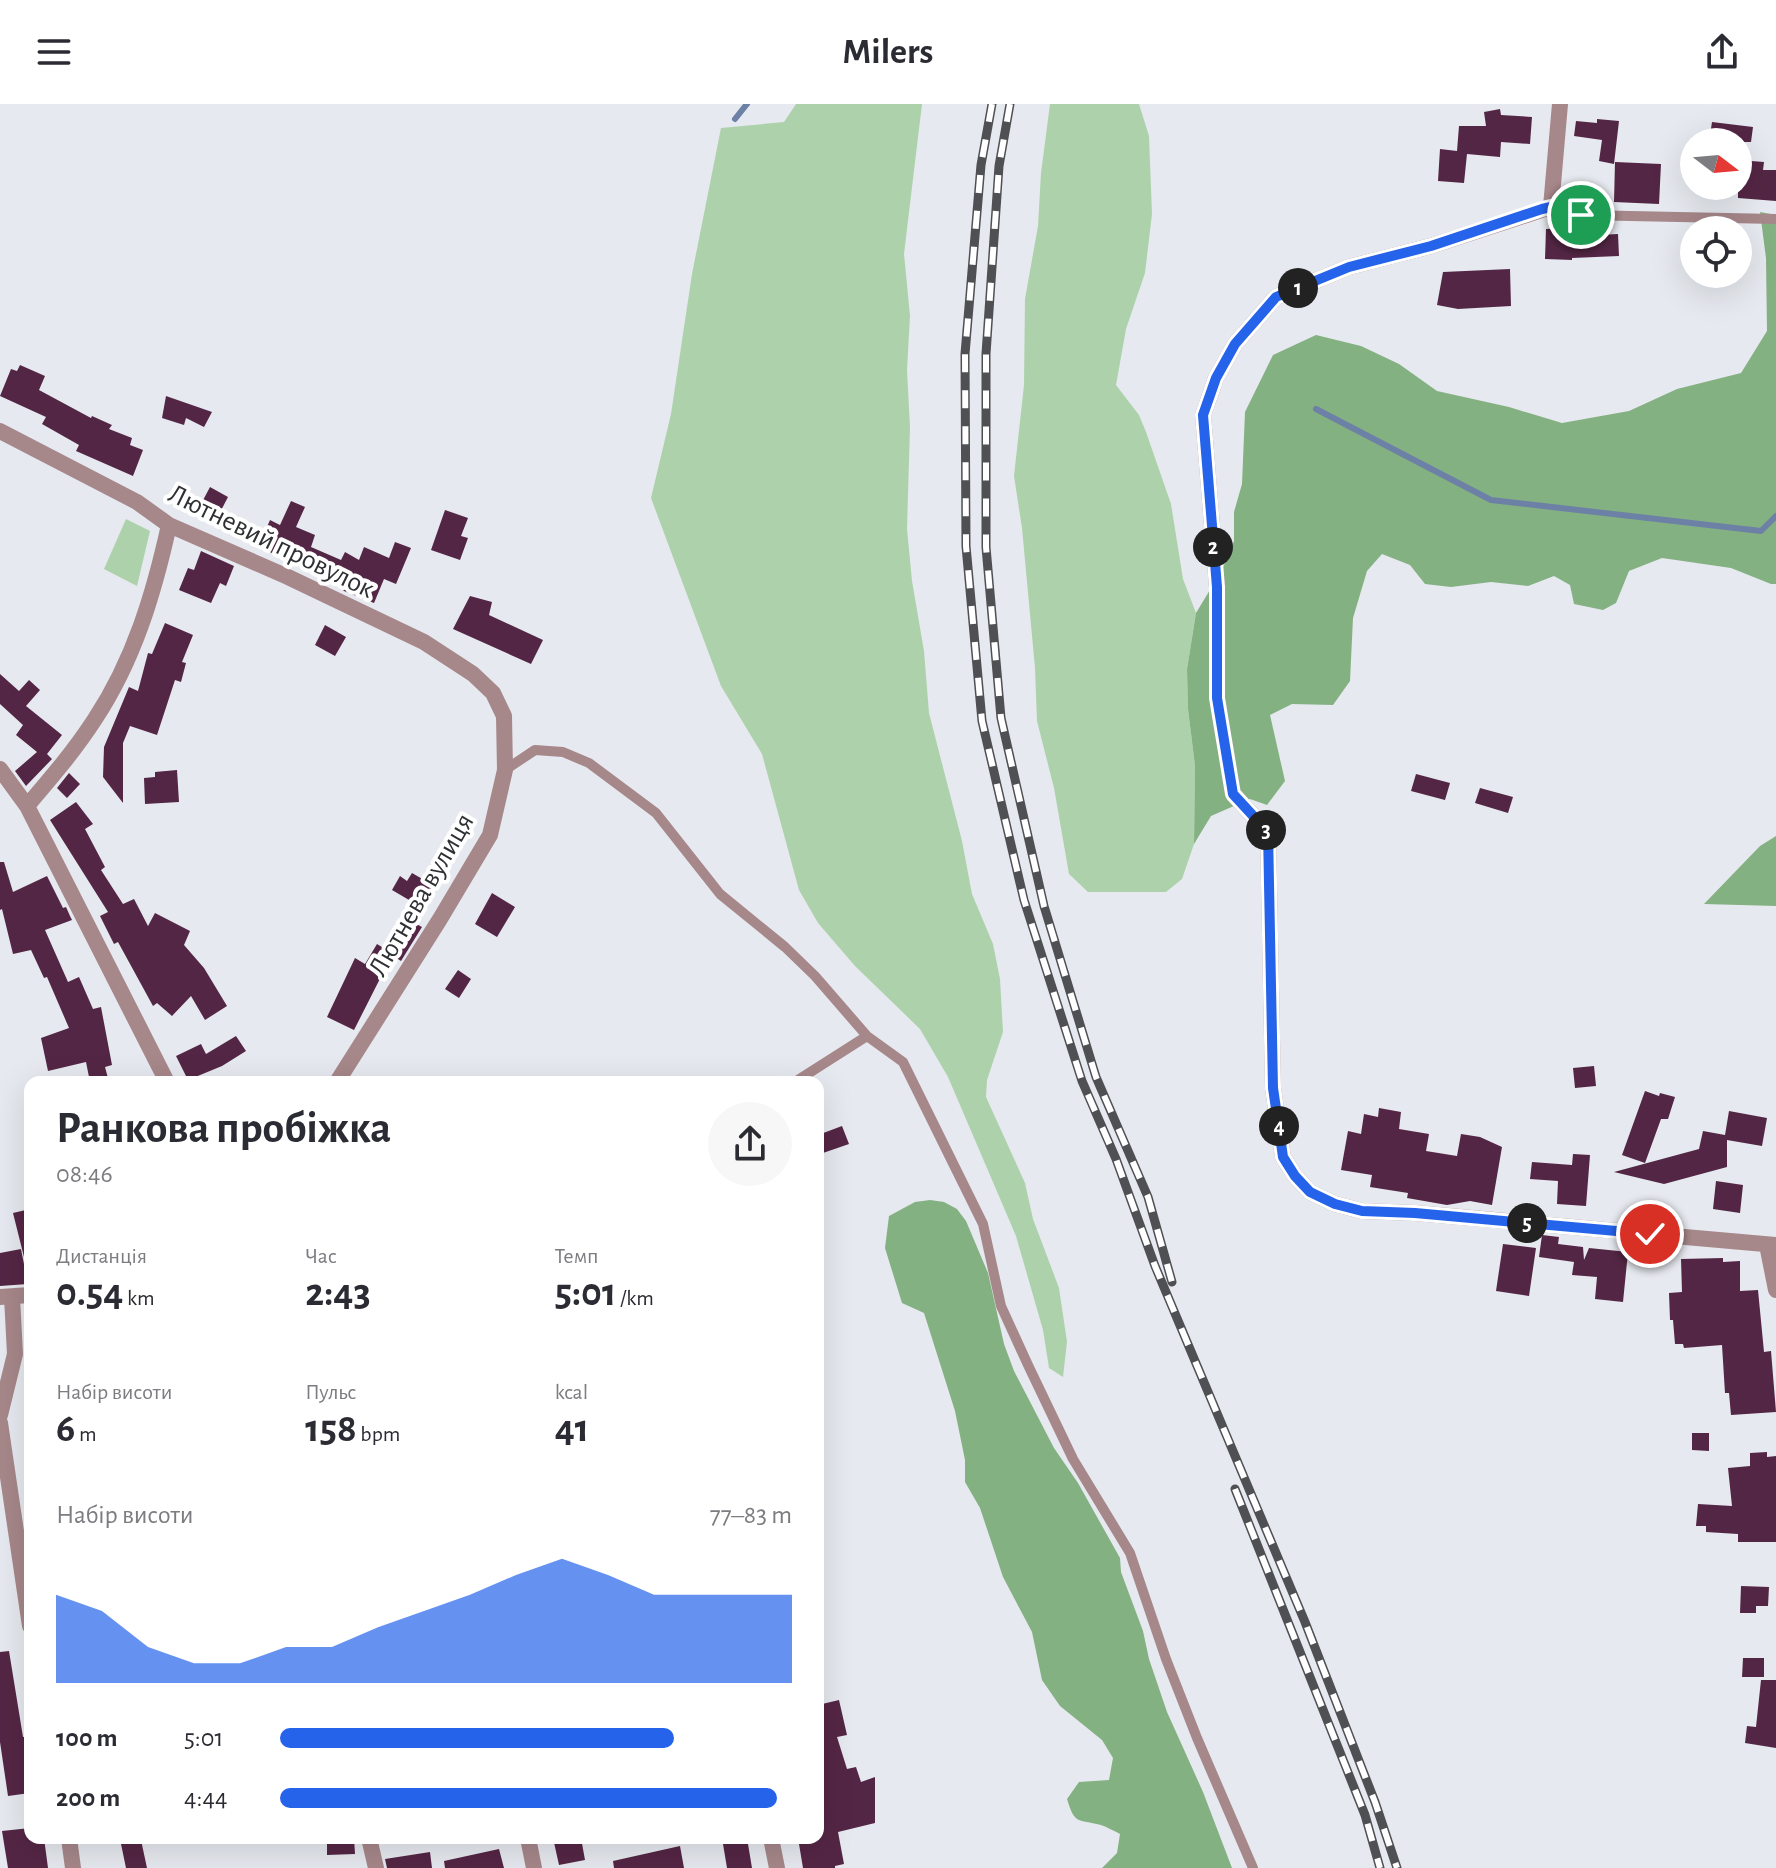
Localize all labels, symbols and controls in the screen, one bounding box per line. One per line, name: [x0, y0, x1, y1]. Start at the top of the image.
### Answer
icon: menu: [32, 30, 76, 74]
icon: share: [1700, 30, 1744, 74]
text: Milers: [843, 34, 933, 70]
north arrow: [1680, 128, 1752, 200]
map controls: [1680, 128, 1752, 288]
pin: [1547, 181, 1615, 249]
icon: arrive: [1559, 193, 1603, 237]
button: locate: [1680, 216, 1752, 288]
pin: 1: [1278, 268, 1318, 308]
text: 1: [1294, 277, 1302, 299]
street label: Лютневий провулок: [164, 480, 379, 604]
pin: 2: [1193, 527, 1233, 567]
text: 2: [1208, 536, 1218, 558]
street label: Лютнева вулиця: [364, 809, 480, 981]
pin: 3: [1246, 810, 1286, 850]
text: 3: [1261, 819, 1271, 841]
button: share: [708, 1102, 792, 1186]
pin: 4: [1259, 1106, 1299, 1146]
text: Ранкова пробіжка: [56, 1107, 391, 1151]
text: 4: [1273, 1115, 1285, 1137]
text: 08:46: [56, 1161, 113, 1187]
pin: [1616, 1200, 1684, 1268]
pin: 5: [1507, 1203, 1547, 1243]
text: 5: [1522, 1212, 1532, 1234]
icon: check: [1628, 1212, 1672, 1256]
text: Дистанція: [56, 1245, 147, 1267]
text: Час: [305, 1245, 337, 1267]
text: Темп: [555, 1245, 598, 1267]
text: 0.54: [56, 1273, 123, 1313]
text: 2:43: [305, 1273, 371, 1313]
text: 5:01: [555, 1273, 616, 1313]
text: km: [123, 1287, 155, 1309]
text: /km: [616, 1287, 654, 1309]
text: Набір висоти: [56, 1381, 172, 1403]
text: Пульс: [305, 1381, 356, 1403]
text: kcal: [555, 1381, 588, 1403]
text: 6: [56, 1409, 75, 1449]
text: 158: [305, 1409, 357, 1449]
text: 41: [555, 1409, 589, 1449]
text: m: [75, 1423, 97, 1445]
text: bpm: [357, 1423, 400, 1445]
text: Набір висоти: [56, 1502, 194, 1528]
text: 77–83 m: [710, 1502, 792, 1528]
text: 100 m: [56, 1725, 117, 1751]
text: 5:01: [184, 1725, 224, 1751]
text: 200 m: [56, 1785, 120, 1811]
text: 4:44: [184, 1785, 227, 1811]

